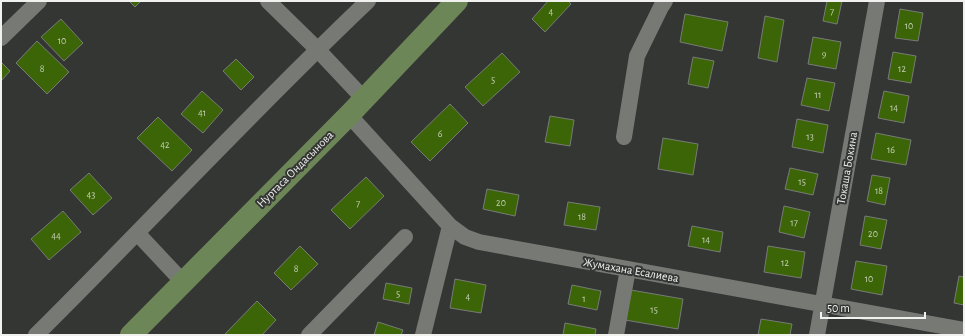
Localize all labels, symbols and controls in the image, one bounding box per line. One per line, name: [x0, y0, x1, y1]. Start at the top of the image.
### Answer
house number: 4: [549, 7, 554, 17]
house number: 7: [830, 7, 834, 17]
house number: 10: [905, 21, 913, 31]
house number: 10: [58, 36, 66, 46]
house number: 9: [822, 49, 827, 59]
house number: 8: [40, 64, 45, 74]
house number: 12: [898, 64, 906, 74]
house number: 5: [491, 75, 495, 85]
house number: 11: [815, 90, 821, 100]
house number: 14: [890, 103, 898, 113]
house number: 41: [198, 108, 206, 118]
street label: Нуртаса Ондасынова: [255, 128, 337, 210]
house number: 6: [438, 129, 443, 139]
street label: Токаша Бокина: [835, 130, 859, 205]
house number: 13: [806, 132, 814, 142]
house number: 42: [160, 140, 170, 150]
house number: 16: [887, 145, 895, 155]
house number: 15: [798, 177, 806, 187]
house number: 18: [875, 186, 883, 196]
house number: 43: [87, 190, 95, 200]
house number: 20: [496, 198, 506, 208]
house number: 7: [356, 199, 360, 209]
house number: 18: [578, 212, 586, 222]
house number: 17: [790, 218, 798, 228]
house number: 20: [868, 229, 878, 239]
house number: 44: [51, 231, 61, 241]
house number: 14: [702, 235, 710, 245]
street label: Жумахана Есалиева: [582, 256, 680, 285]
house number: 12: [781, 258, 789, 268]
house number: 8: [294, 264, 299, 274]
house number: 10: [865, 274, 873, 284]
house number: 5: [396, 289, 400, 299]
house number: 4: [466, 292, 471, 302]
house number: 1: [582, 294, 586, 304]
scale bar: [821, 294, 925, 320]
text: 50 m: [827, 302, 850, 314]
house number: 15: [650, 305, 658, 315]

